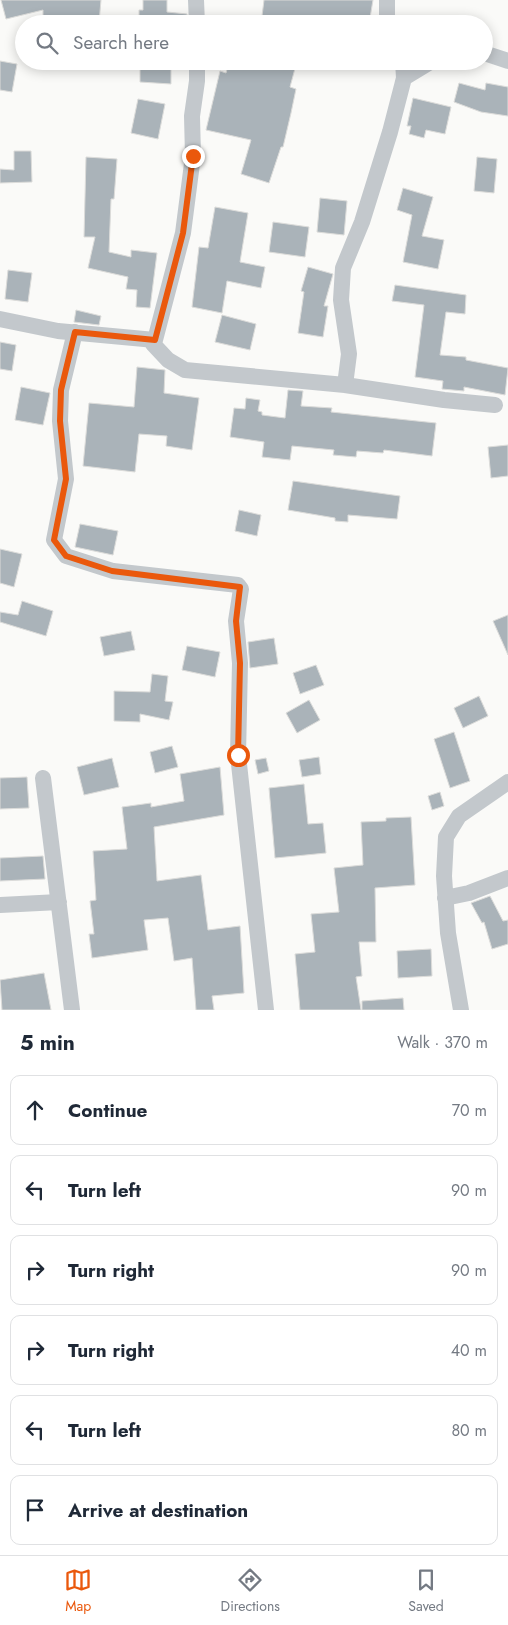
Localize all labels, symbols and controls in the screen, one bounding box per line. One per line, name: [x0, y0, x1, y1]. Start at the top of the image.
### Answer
search box: [15, 15, 493, 70]
icon: search: [33, 29, 61, 57]
text: Search here: [73, 29, 169, 56]
route end: [182, 145, 205, 168]
route start: [227, 744, 250, 767]
text: 5 min: [20, 1028, 75, 1058]
text: Walk · 370 m: [397, 1031, 488, 1054]
icon: ahead: [21, 1096, 49, 1124]
text: Continue: [68, 1097, 147, 1124]
text: 70 m: [452, 1099, 487, 1122]
icon: left: [21, 1176, 49, 1204]
text: Turn left: [68, 1177, 141, 1204]
text: 90 m: [451, 1179, 487, 1202]
icon: right: [21, 1256, 49, 1284]
text: Turn right: [68, 1257, 154, 1284]
text: 90 m: [451, 1259, 487, 1282]
icon: right: [21, 1336, 49, 1364]
text: Turn right: [68, 1337, 154, 1364]
text: 40 m: [451, 1339, 487, 1362]
icon: left: [21, 1416, 49, 1444]
text: Turn left: [68, 1417, 141, 1444]
text: 80 m: [451, 1419, 487, 1442]
icon: arrive: [21, 1496, 49, 1524]
text: Arrive at destination: [68, 1497, 248, 1524]
tab: Map: [64, 1566, 92, 1616]
tab: Directions: [221, 1566, 280, 1616]
tab: Saved: [408, 1566, 444, 1616]

